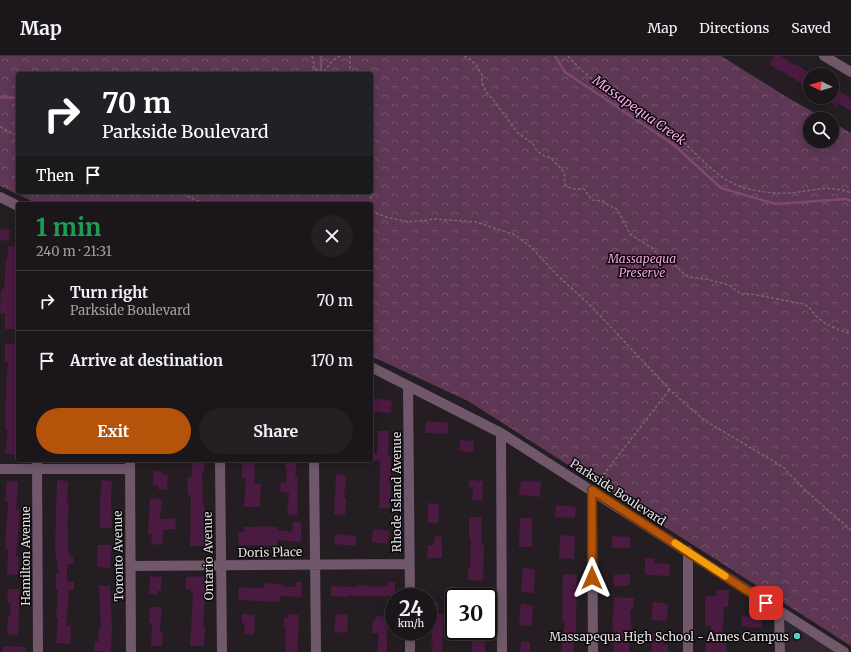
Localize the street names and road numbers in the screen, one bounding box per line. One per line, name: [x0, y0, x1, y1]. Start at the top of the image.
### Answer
street label: Rhode Island Avenue: [389, 432, 404, 552]
street label: Parkside Boulevard: [567, 455, 669, 529]
street label: Hamilton Avenue: [18, 506, 33, 606]
street label: Toronto Avenue: [110, 510, 126, 602]
street label: Ontario Avenue: [200, 511, 216, 601]
street label: Doris Place: [238, 544, 302, 560]

